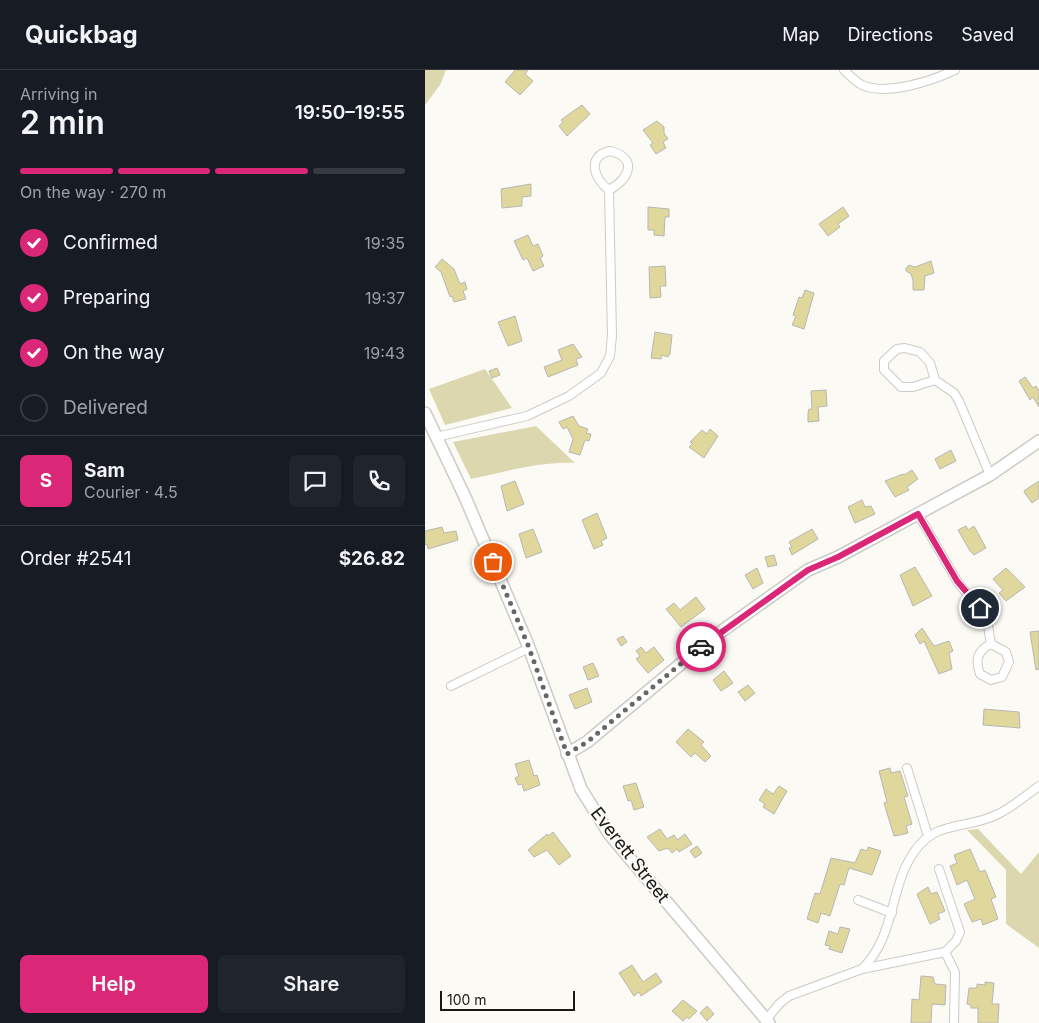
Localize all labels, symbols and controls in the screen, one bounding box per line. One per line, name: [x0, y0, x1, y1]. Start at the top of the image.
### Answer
text: Quickbag: [25, 20, 138, 49]
text: Map: [782, 24, 820, 45]
text: Directions: [848, 24, 933, 45]
text: Saved: [961, 24, 1014, 45]
text: Arriving in: [20, 84, 97, 104]
text: 19:50–19:55: [295, 101, 405, 124]
text: 2 min: [20, 103, 105, 142]
text: On the way · 270 m: [20, 182, 166, 202]
icon: check: [20, 229, 48, 257]
text: Confirmed: [63, 231, 158, 254]
text: 19:35: [364, 233, 405, 253]
icon: check: [20, 284, 48, 312]
text: Preparing: [63, 286, 150, 309]
text: 19:37: [365, 288, 405, 308]
icon: check: [20, 339, 48, 367]
text: On the way: [63, 341, 165, 364]
text: 19:43: [364, 343, 405, 363]
text: Delivered: [63, 396, 148, 419]
button: chat: [289, 455, 341, 507]
button: phone: [353, 455, 405, 507]
text: Sam: [84, 459, 125, 482]
text: S: [40, 469, 52, 492]
text: Courier · 4.5: [84, 482, 178, 502]
pin: [472, 541, 514, 583]
text: Order #2541: [20, 547, 131, 570]
text: $26.82: [339, 547, 405, 570]
icon: bag: [479, 548, 507, 576]
pin: [959, 587, 1001, 629]
icon: home: [966, 594, 994, 622]
courier: [676, 622, 726, 672]
icon: car: [687, 633, 715, 661]
street label: Everett Street: [587, 803, 674, 907]
button: Help: [20, 955, 208, 1013]
button: Share: [218, 955, 405, 1013]
scale bar: [440, 988, 575, 1011]
text: 100 m: [447, 991, 487, 1008]

